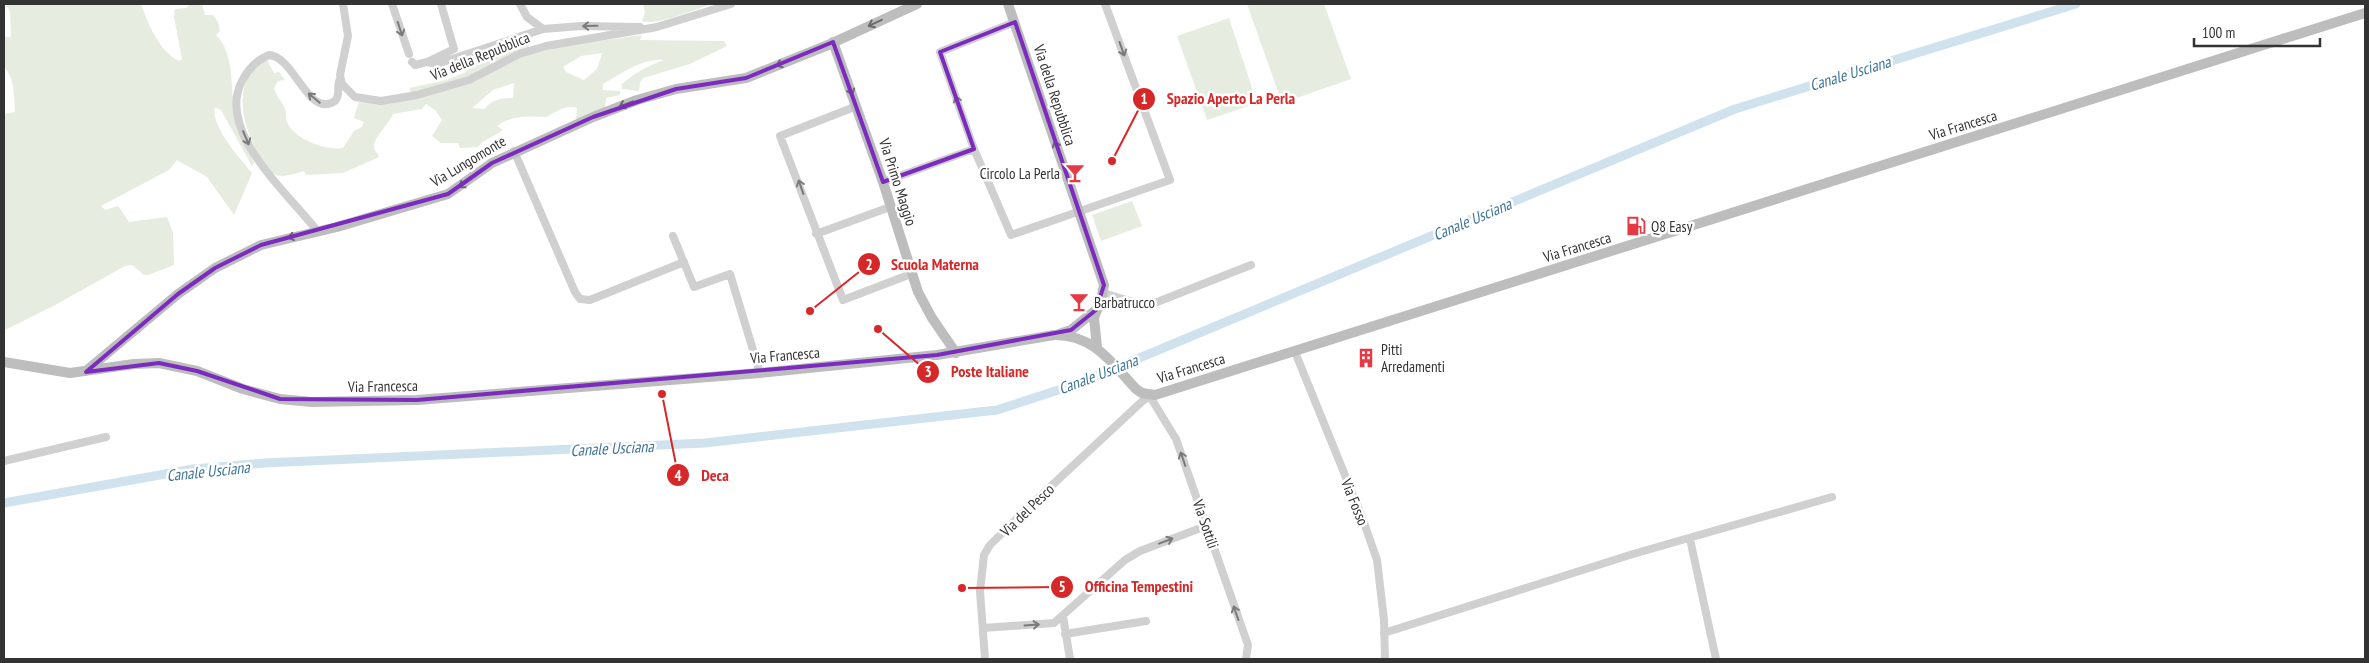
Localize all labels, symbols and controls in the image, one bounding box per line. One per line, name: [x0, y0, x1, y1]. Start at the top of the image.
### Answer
scale bar: [2194, 15, 2320, 47]
one-way arrow: [868, 19, 883, 28]
one-way arrow: [396, 21, 406, 37]
one-way arrow: [583, 21, 599, 31]
text: 100 m: [2202, 23, 2235, 42]
street label: Via della Repubblica: [427, 27, 532, 85]
street label: Via della Repubblica: [1029, 41, 1080, 148]
one-way arrow: [1118, 41, 1127, 56]
water label: Canale Usciana: [1807, 51, 1894, 95]
one-way arrow: [775, 60, 790, 69]
one-way arrow: [846, 80, 855, 95]
callout: Spazio Aperto La Perla: [1131, 83, 1305, 114]
text: Spazio Aperto La Perla: [1167, 88, 1296, 108]
text: 1: [1140, 89, 1148, 108]
one-way arrow: [308, 92, 321, 103]
one-way arrow: [953, 95, 962, 111]
one-way arrow: [619, 100, 634, 109]
street label: Via Francesca: [1926, 106, 1999, 145]
one-way arrow: [241, 130, 251, 145]
street label: Via Lungomonte: [426, 131, 509, 191]
street label: Via Primo Maggio: [875, 135, 921, 228]
one-way arrow: [1052, 141, 1061, 157]
bar icon: Circolo La Perla: [1064, 162, 1086, 184]
place label: Circolo La Perla: [980, 164, 1060, 183]
one-way arrow: [458, 178, 472, 188]
one-way arrow: [795, 180, 805, 196]
water label: Canale Usciana: [1430, 193, 1516, 245]
fuel station icon: Q8 Easy: [1625, 215, 1647, 237]
place label: Q8 Easy: [1651, 217, 1693, 236]
street label: Via Francesca: [1540, 228, 1613, 267]
one-way arrow: [287, 232, 303, 241]
callout: Scuola Materna: [856, 249, 989, 280]
text: Scuola Materna: [891, 254, 979, 274]
text: 2: [865, 255, 873, 274]
bar icon: Barbatrucco: [1068, 291, 1090, 313]
place label: Barbatrucco: [1094, 293, 1155, 312]
place label: Pitti Arredamenti: [1381, 340, 1445, 376]
street label: Via Francesca: [748, 342, 821, 368]
building icon: Pitti Arredamenti: [1355, 347, 1377, 369]
water label: Canale Usciana: [1055, 349, 1142, 398]
street label: Via Francesca: [1154, 349, 1227, 388]
callout: Poste Italiane: [916, 356, 1038, 387]
text: Poste Italiane: [951, 361, 1029, 381]
text: 3: [924, 362, 932, 381]
street label: Via Francesca: [347, 376, 418, 396]
water label: Canale Usciana: [570, 436, 656, 460]
one-way arrow: [1178, 452, 1187, 467]
water label: Canale Usciana: [165, 457, 252, 485]
callout: Deca: [666, 460, 739, 491]
text: Deca: [701, 465, 729, 485]
text: 4: [674, 466, 682, 485]
street label: Via Fosso: [1337, 475, 1373, 528]
street label: Via del Pesco: [995, 480, 1058, 541]
street label: Via Sottili: [1188, 496, 1223, 551]
one-way arrow: [1158, 536, 1173, 546]
callout: Officina Tempestini: [1049, 571, 1203, 602]
text: Officina Tempestini: [1085, 576, 1194, 596]
text: 5: [1058, 577, 1066, 596]
one-way arrow: [1230, 605, 1240, 621]
one-way arrow: [1024, 620, 1040, 629]

